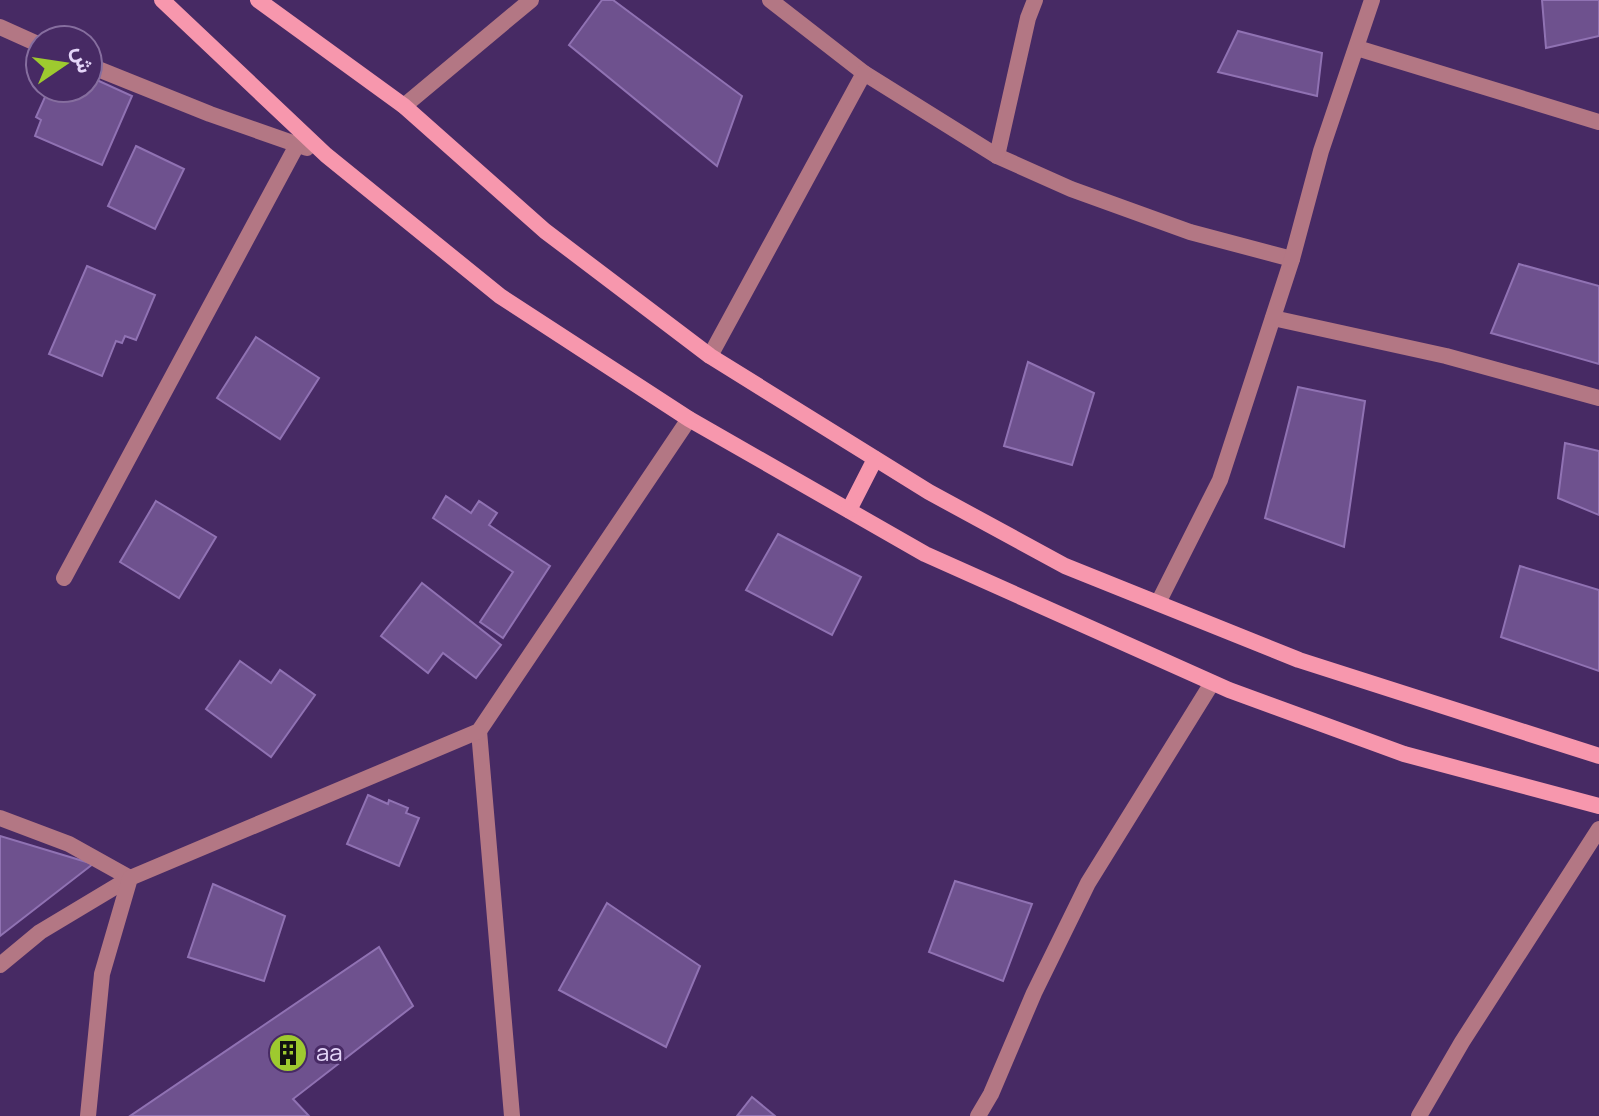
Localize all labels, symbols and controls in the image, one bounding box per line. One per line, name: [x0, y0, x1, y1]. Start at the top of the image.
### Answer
north arrow: [24, 24, 104, 104]
text: ش: [66, 43, 101, 76]
building icon: aa: [267, 1032, 309, 1074]
place label: aa: [316, 1035, 343, 1068]

